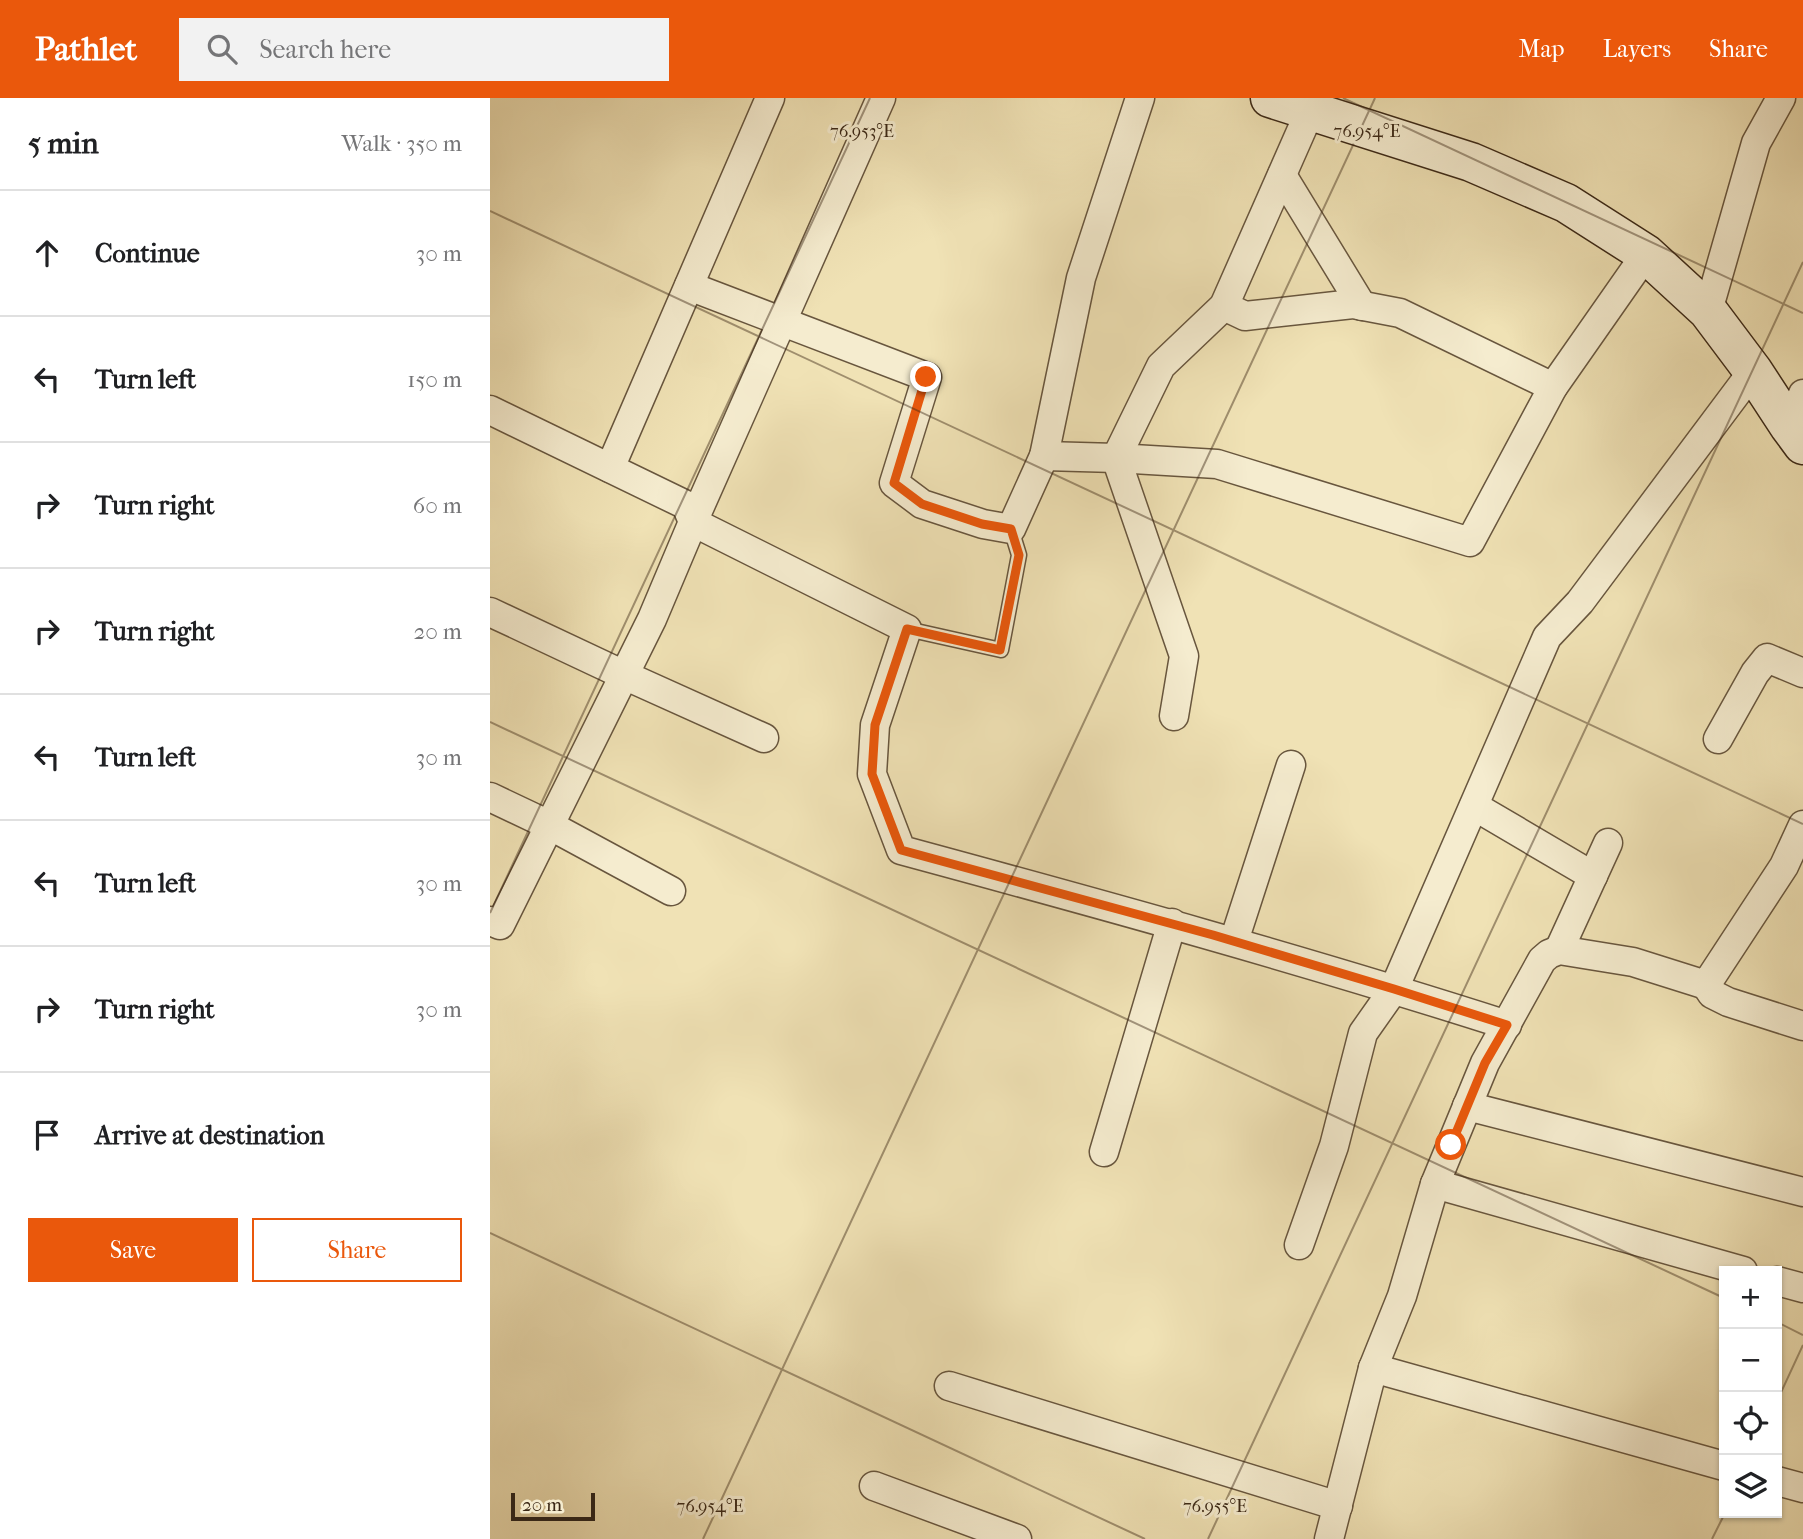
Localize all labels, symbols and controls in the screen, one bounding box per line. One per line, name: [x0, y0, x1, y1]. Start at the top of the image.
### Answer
search box: [179, 18, 669, 81]
text: Pathlet: [35, 30, 137, 69]
icon: search: [203, 30, 241, 68]
text: Search here: [259, 34, 391, 65]
text: Map: [1519, 35, 1565, 63]
text: Layers: [1603, 35, 1671, 63]
text: Share: [1709, 35, 1768, 63]
text: 76.953°E: [830, 121, 894, 142]
text: 76.954°E: [1333, 121, 1401, 142]
text: 5 min: [28, 126, 99, 161]
text: Walk · 350 m: [342, 130, 462, 157]
icon: ahead: [28, 234, 66, 272]
text: Continue: [95, 238, 200, 269]
text: 30 m: [416, 240, 462, 267]
icon: left: [28, 360, 66, 398]
route end: [910, 361, 941, 392]
text: Turn left: [95, 364, 196, 395]
text: 150 m: [407, 366, 462, 393]
icon: right: [28, 486, 66, 524]
text: Turn right: [95, 490, 215, 521]
text: 60 m: [413, 492, 462, 519]
icon: right: [28, 612, 66, 650]
text: Turn right: [95, 616, 215, 647]
text: 20 m: [413, 618, 462, 645]
icon: left: [28, 738, 66, 776]
text: Turn left: [95, 742, 196, 773]
text: 30 m: [416, 744, 462, 771]
icon: left: [28, 864, 66, 902]
text: Turn left: [95, 868, 196, 899]
text: 30 m: [416, 870, 462, 897]
icon: right: [28, 990, 66, 1028]
text: Turn right: [95, 994, 215, 1025]
text: 30 m: [416, 996, 462, 1023]
icon: arrive: [28, 1116, 66, 1154]
text: Arrive at destination: [95, 1120, 325, 1151]
route start: [1435, 1129, 1466, 1160]
button: Save: [28, 1218, 238, 1282]
button: Share: [252, 1218, 462, 1282]
map controls: [1719, 1266, 1782, 1518]
button: +: [1719, 1266, 1782, 1329]
button: −: [1719, 1329, 1782, 1392]
button: locate: [1719, 1392, 1782, 1455]
button: layers: [1719, 1455, 1782, 1518]
scale bar: [511, 1490, 595, 1522]
text: 20 m: [522, 1494, 562, 1516]
text: 76.954°E: [676, 1496, 744, 1517]
text: 76.955°E: [1183, 1496, 1247, 1517]

